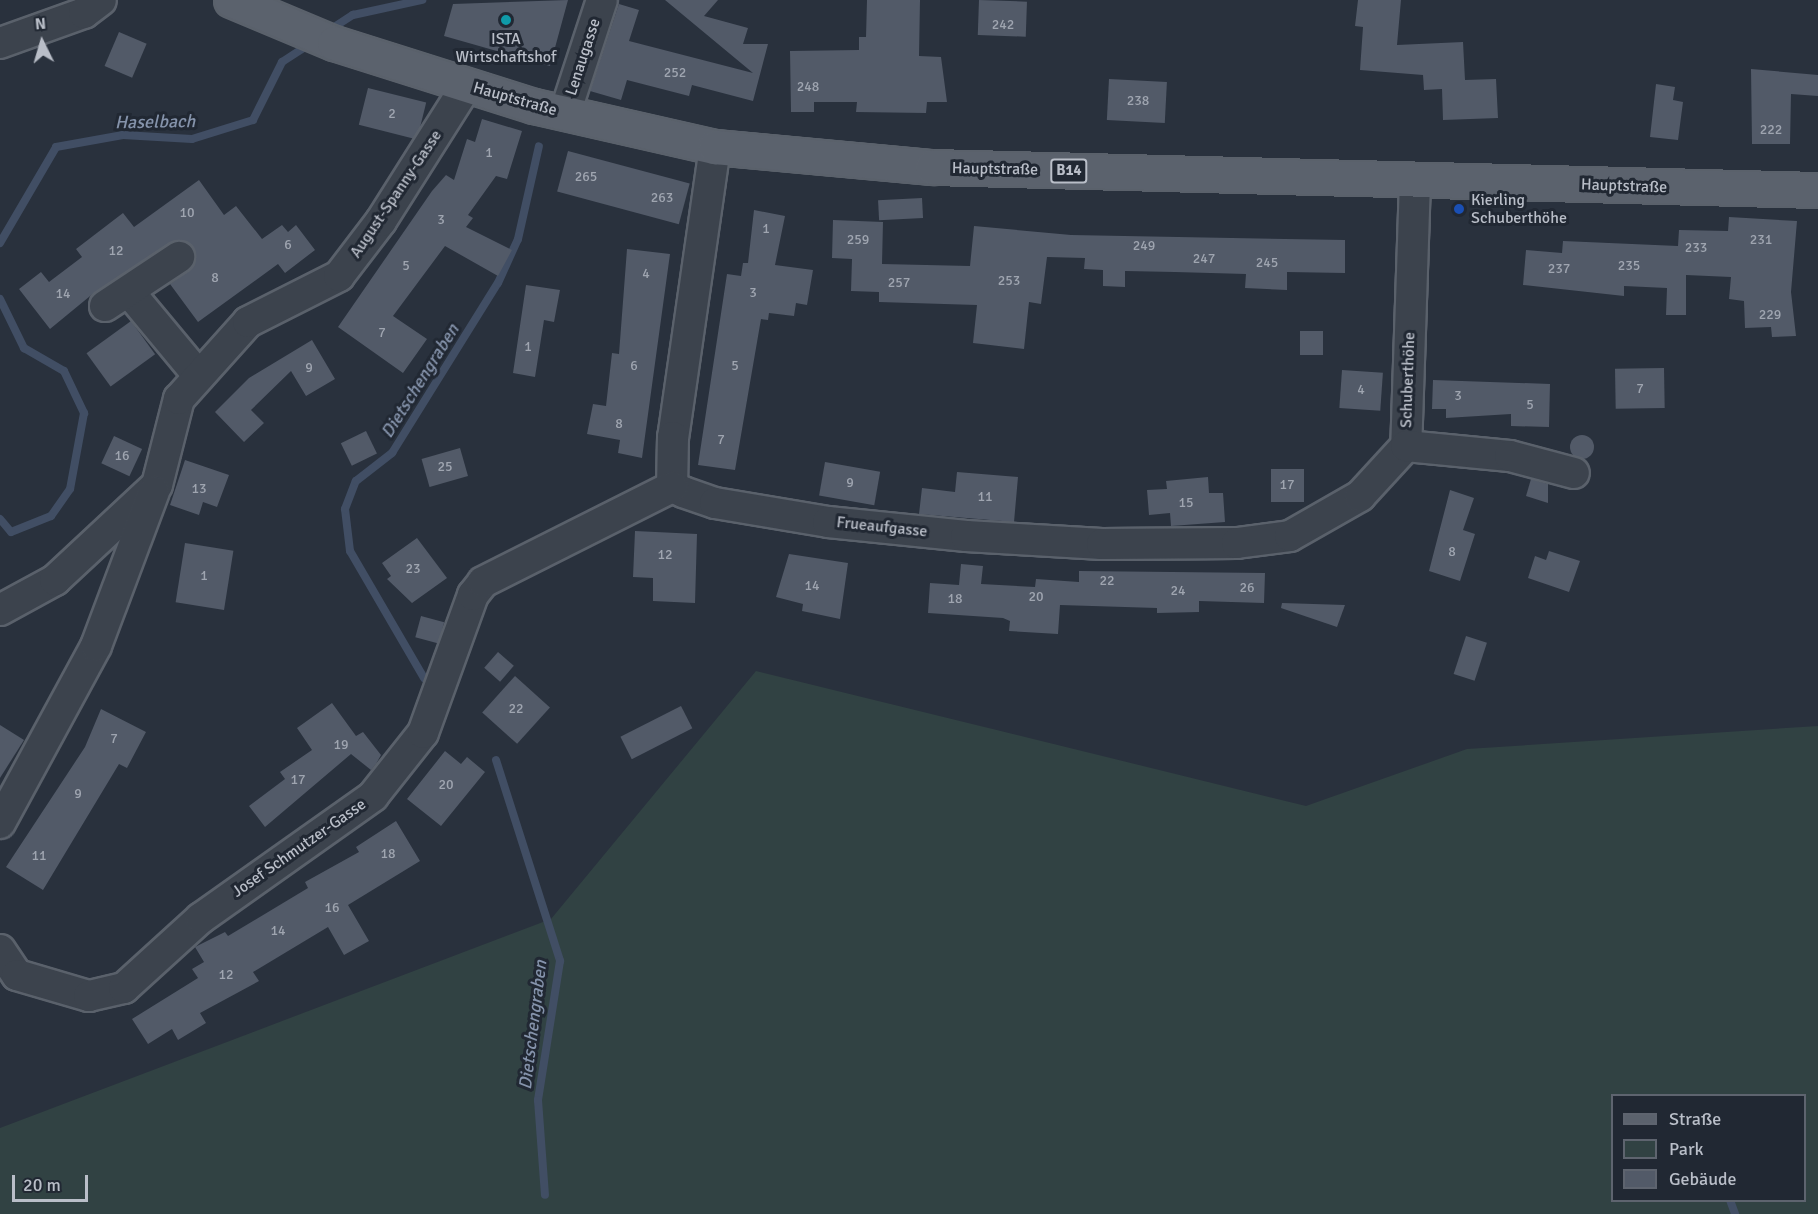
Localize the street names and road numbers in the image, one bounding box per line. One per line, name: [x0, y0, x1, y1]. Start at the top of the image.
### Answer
street label: Lenaugasse: [561, 16, 605, 98]
street label: Hauptstraße: [471, 78, 559, 120]
street label: August-Spanny-Gasse: [346, 126, 446, 262]
street label: Hauptstraße: [952, 159, 1038, 179]
road number: B14: [1050, 159, 1088, 183]
street label: Hauptstraße: [1581, 175, 1667, 197]
street label: Schuberthöhe: [1397, 332, 1419, 428]
street label: Frueaufgasse: [836, 513, 928, 541]
street label: Josef Schmutzer-Gasse: [229, 795, 369, 901]

